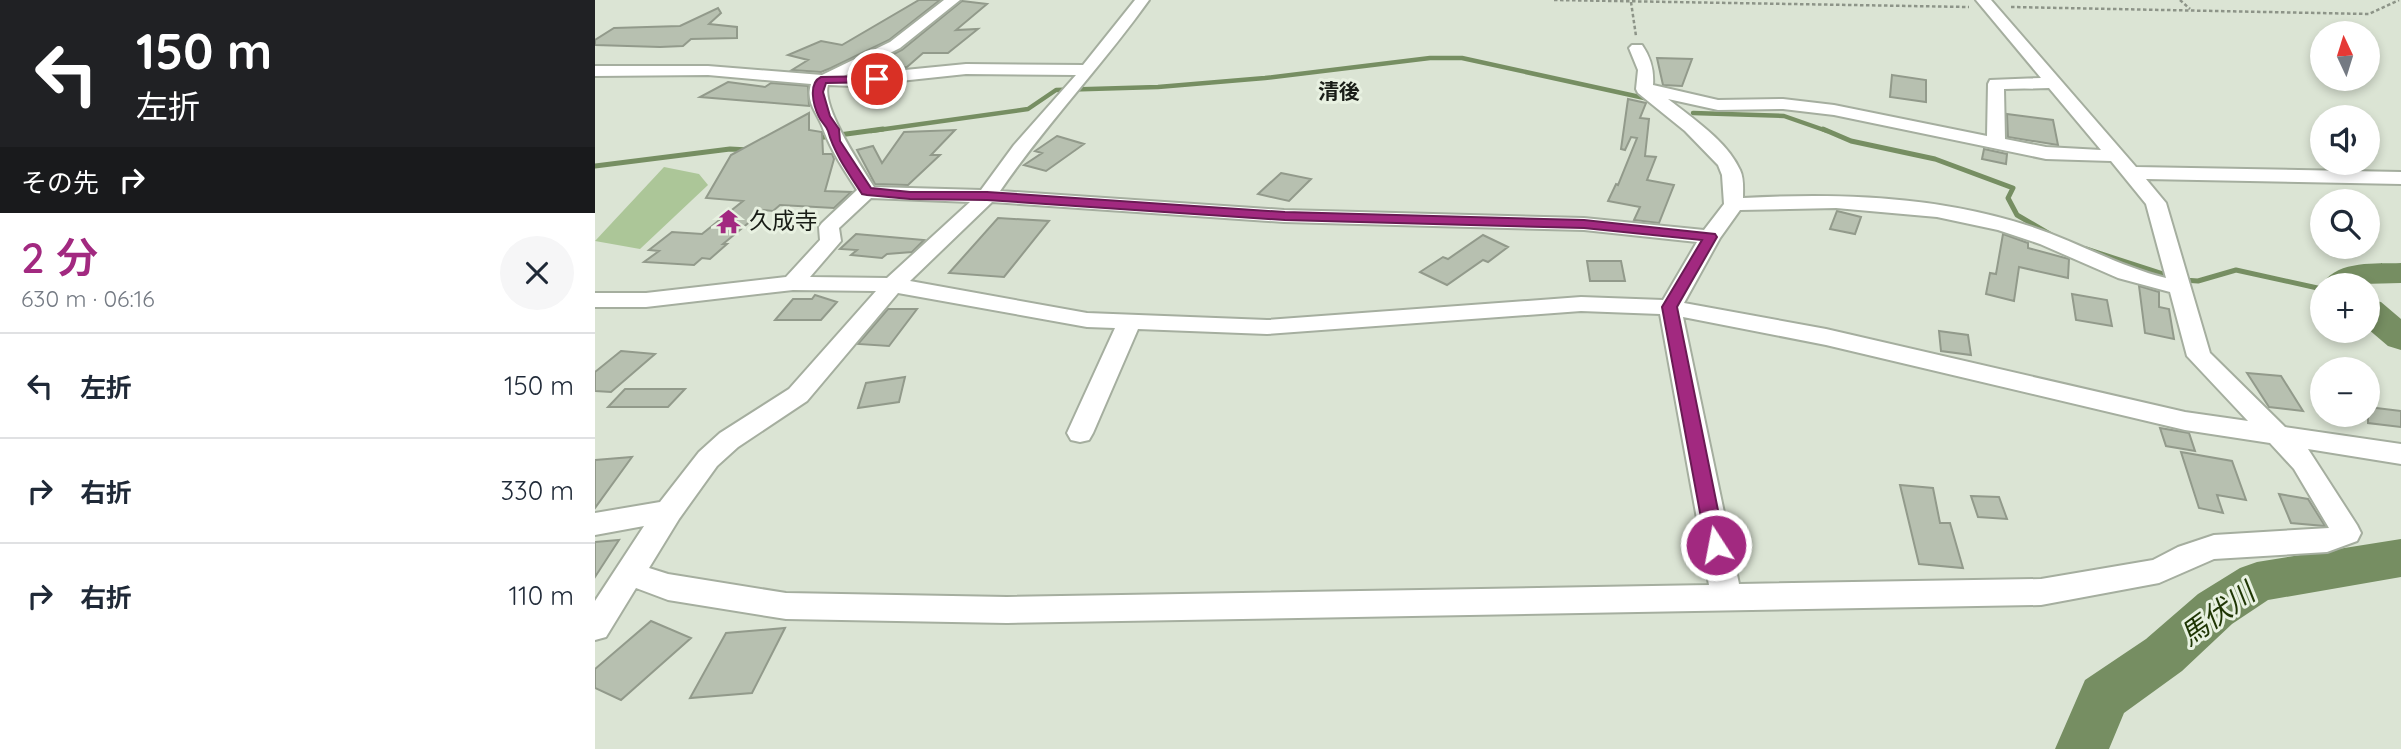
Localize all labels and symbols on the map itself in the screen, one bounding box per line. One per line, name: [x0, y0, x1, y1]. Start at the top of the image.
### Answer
north arrow: [2310, 21, 2380, 91]
pin: [847, 49, 907, 109]
district label: 清後: [1318, 78, 1360, 104]
place label: 久成寺: [749, 206, 818, 235]
temple icon: 久成寺: [715, 207, 743, 235]
position arrow: [1679, 508, 1753, 582]
water label: 馬伏川: [2172, 573, 2263, 652]

